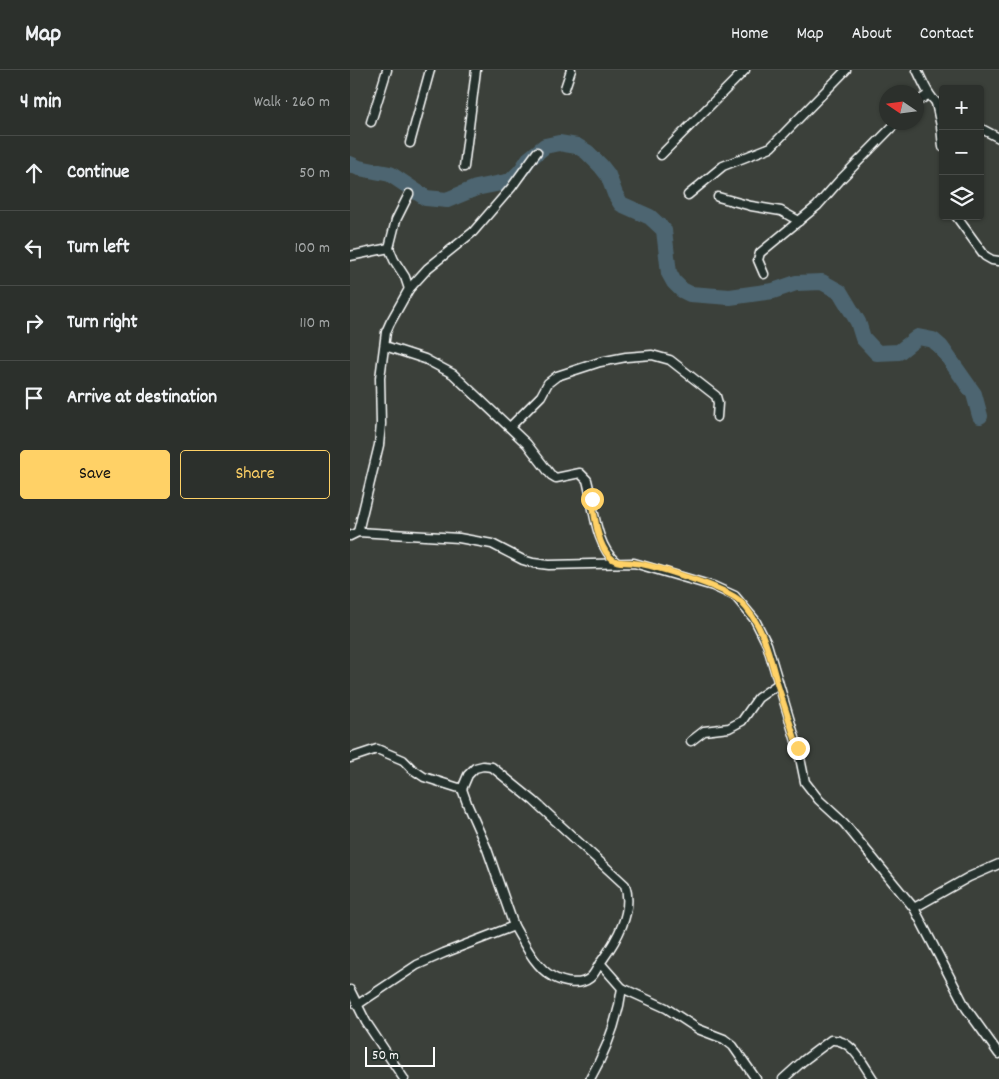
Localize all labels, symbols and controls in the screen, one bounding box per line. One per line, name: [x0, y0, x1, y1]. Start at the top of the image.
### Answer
text: Map: [25, 18, 61, 52]
text: Home: [731, 22, 768, 47]
text: Map: [796, 22, 824, 47]
text: About: [852, 22, 892, 47]
text: Contact: [920, 22, 974, 47]
north arrow: [879, 85, 924, 130]
map controls: [939, 85, 984, 220]
button: +: [939, 85, 984, 130]
text: 4 min: [20, 88, 62, 118]
text: Walk · 260 m: [254, 91, 330, 114]
button: −: [939, 130, 984, 175]
icon: ahead: [20, 159, 48, 187]
text: Continue: [67, 160, 129, 187]
text: 50 m: [299, 162, 330, 185]
button: layers: [939, 175, 984, 220]
icon: left: [20, 234, 48, 262]
text: Turn left: [67, 235, 130, 262]
text: 100 m: [294, 237, 330, 260]
icon: right: [20, 309, 48, 337]
text: Turn right: [67, 310, 138, 337]
text: 110 m: [300, 312, 330, 335]
icon: arrive: [20, 384, 48, 412]
text: Arrive at destination: [67, 385, 217, 412]
button: Save: [20, 450, 170, 499]
button: Share: [180, 450, 330, 499]
route start: [581, 488, 604, 511]
route end: [787, 737, 810, 760]
scale bar: [365, 1044, 435, 1067]
text: 50 m: [372, 1046, 399, 1066]

